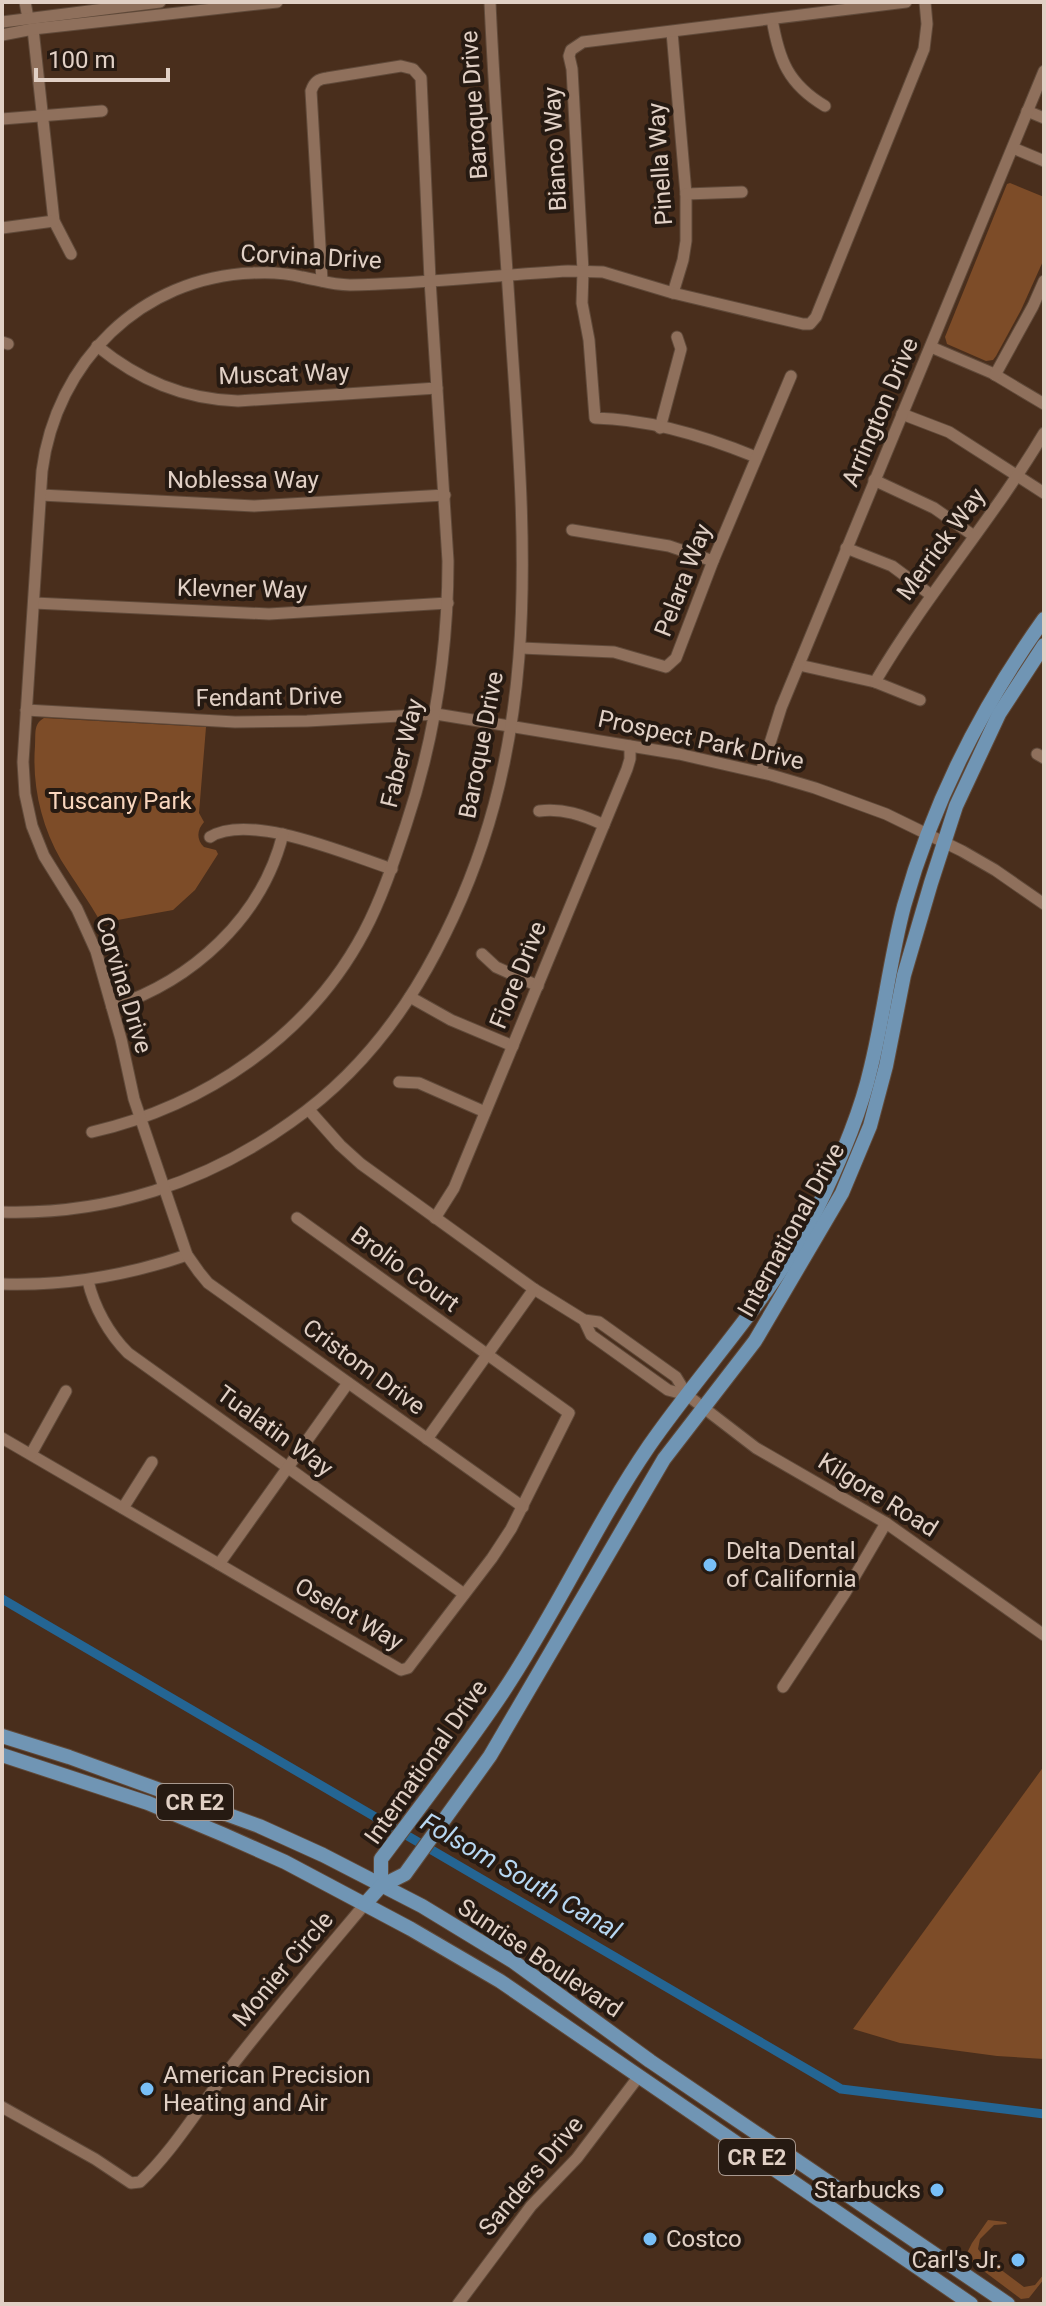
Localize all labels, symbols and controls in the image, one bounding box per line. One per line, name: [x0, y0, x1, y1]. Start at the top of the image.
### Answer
street label: Baroque Drive: [455, 30, 493, 180]
scale bar: [36, 32, 168, 82]
text: 100 m: [48, 46, 115, 74]
street label: Bianco Way: [538, 85, 572, 212]
street label: Pinella Way: [642, 101, 678, 226]
street label: Corvina Drive: [240, 239, 382, 275]
street label: Arrington Drive: [836, 333, 924, 491]
street label: Muscat Way: [218, 358, 351, 390]
street label: Noblessa Way: [167, 466, 320, 494]
street label: Merrick Way: [891, 482, 991, 605]
street label: Pelara Way: [649, 519, 718, 640]
street label: Klevner Way: [177, 574, 308, 604]
street label: Baroque Drive: [453, 669, 509, 821]
street label: Fendant Drive: [195, 682, 343, 712]
street label: Faber Way: [375, 695, 429, 810]
street label: Prospect Park Drive: [595, 704, 807, 776]
park label: Tuscany Park: [48, 787, 193, 815]
street label: Corvina Drive: [90, 913, 158, 1057]
street label: Fiore Drive: [484, 917, 552, 1033]
street label: International Drive: [732, 1138, 850, 1322]
street label: Brolio Court: [345, 1220, 465, 1318]
street label: Cristom Drive: [297, 1313, 431, 1421]
street label: Tualatin Way: [212, 1380, 339, 1483]
street label: Kilgore Road: [813, 1447, 943, 1543]
place label: Delta Dental of California: [726, 1537, 857, 1593]
marker: Delta Dental of California: [701, 1556, 719, 1574]
street label: Oselot Way: [290, 1572, 409, 1656]
street label: International Drive: [359, 1674, 493, 1850]
road number: CR E2: [157, 1784, 233, 1820]
water label: Folsom South Canal: [416, 1807, 627, 1946]
street label: Sunrise Boulevard: [453, 1893, 627, 2023]
street label: Monier Circle: [227, 1906, 339, 2032]
place label: American Precision Heating and Air: [163, 2061, 371, 2117]
marker: American Precision Heating and Air: [138, 2080, 156, 2098]
street label: Sanders Drive: [473, 2111, 589, 2241]
road number: CR E2: [719, 2139, 795, 2175]
place label: Starbucks: [814, 2176, 921, 2204]
marker: Starbucks: [928, 2181, 946, 2199]
place label: Costco: [666, 2225, 742, 2253]
marker: Costco: [641, 2230, 659, 2248]
place label: Carl's Jr.: [911, 2246, 1002, 2274]
marker: Carl's Jr.: [1009, 2251, 1027, 2269]

